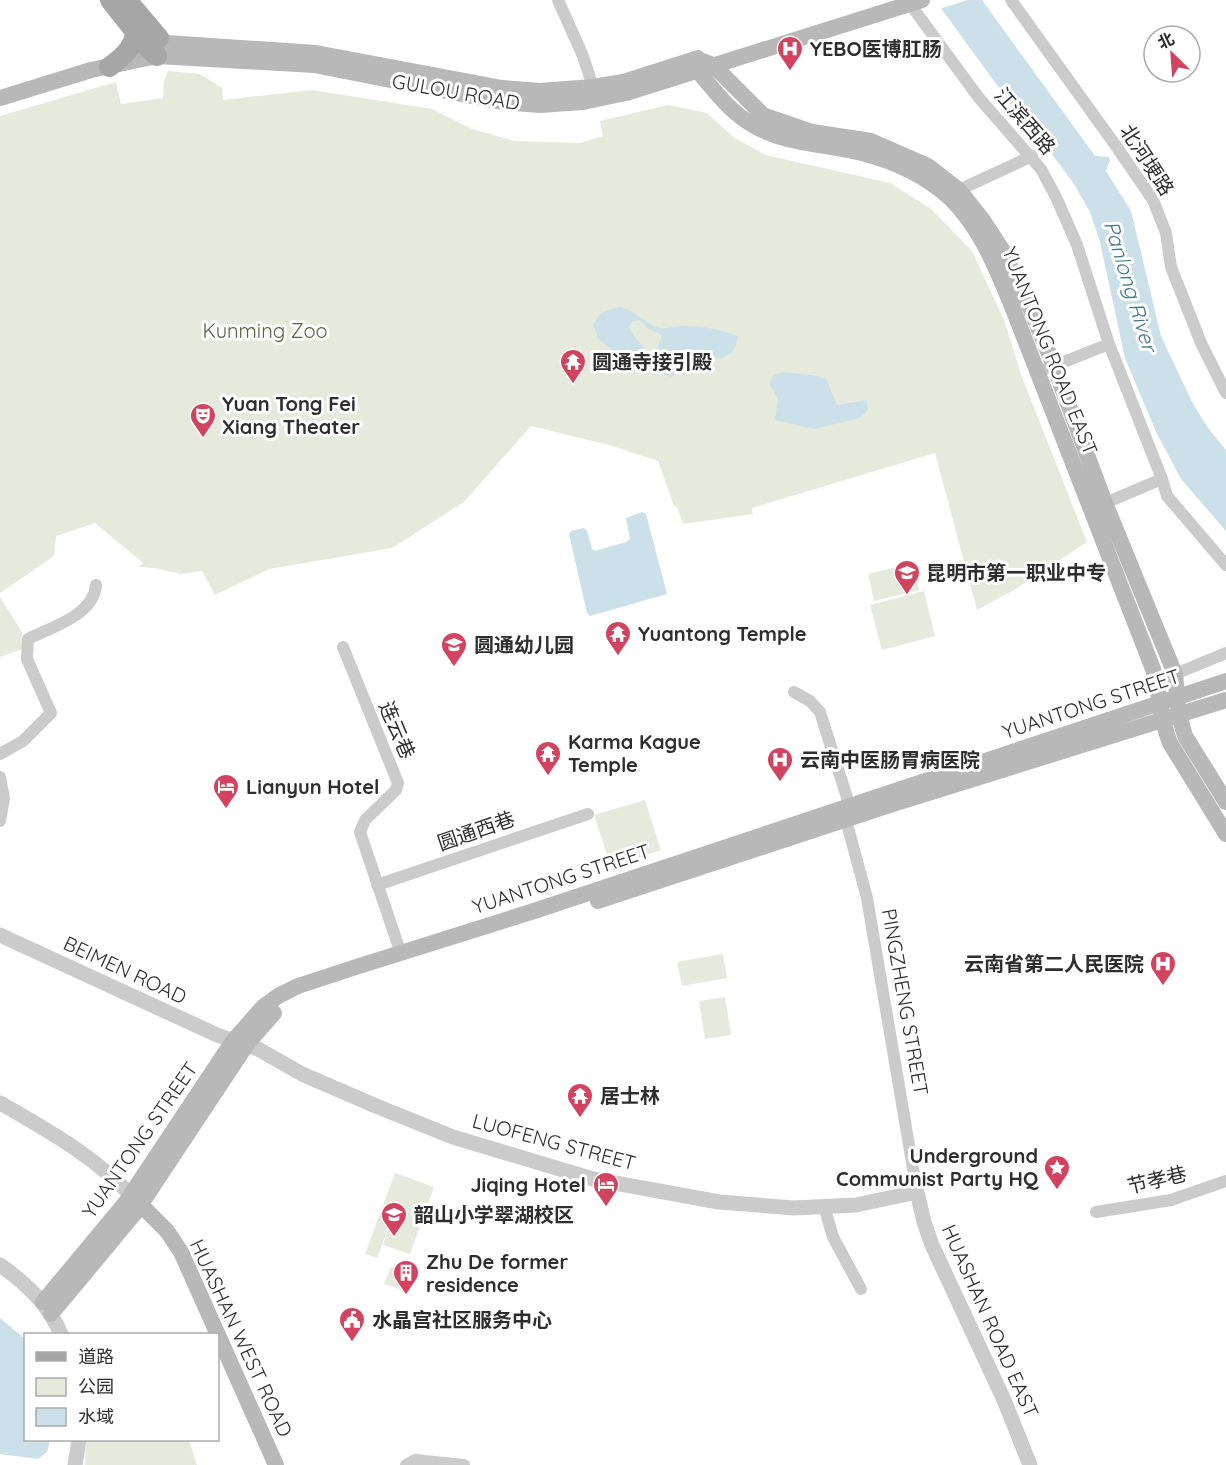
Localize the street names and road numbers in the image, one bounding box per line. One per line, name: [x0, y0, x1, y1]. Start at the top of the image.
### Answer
street label: GULOU ROAD: [390, 68, 522, 115]
street label: 江滨西路: [990, 82, 1061, 159]
street label: 北河埂路: [1115, 119, 1180, 200]
street label: YUANTONG ROAD EAST: [997, 243, 1104, 459]
street label: YUANTONG STREET: [999, 663, 1183, 744]
street label: 连云巷: [374, 697, 421, 762]
street label: 圆通西巷: [434, 806, 518, 855]
street label: YUANTONG STREET: [469, 838, 653, 919]
street label: PINGZHENG STREET: [877, 906, 934, 1097]
street label: BEIMEN ROAD: [60, 930, 191, 1009]
street label: YUANTONG STREET: [76, 1057, 203, 1223]
street label: LUOFENG STREET: [470, 1108, 638, 1175]
street label: 节孝巷: [1125, 1161, 1189, 1198]
street label: HUASHAN ROAD EAST: [937, 1220, 1044, 1421]
street label: HUASHAN WEST ROAD: [185, 1235, 298, 1441]

